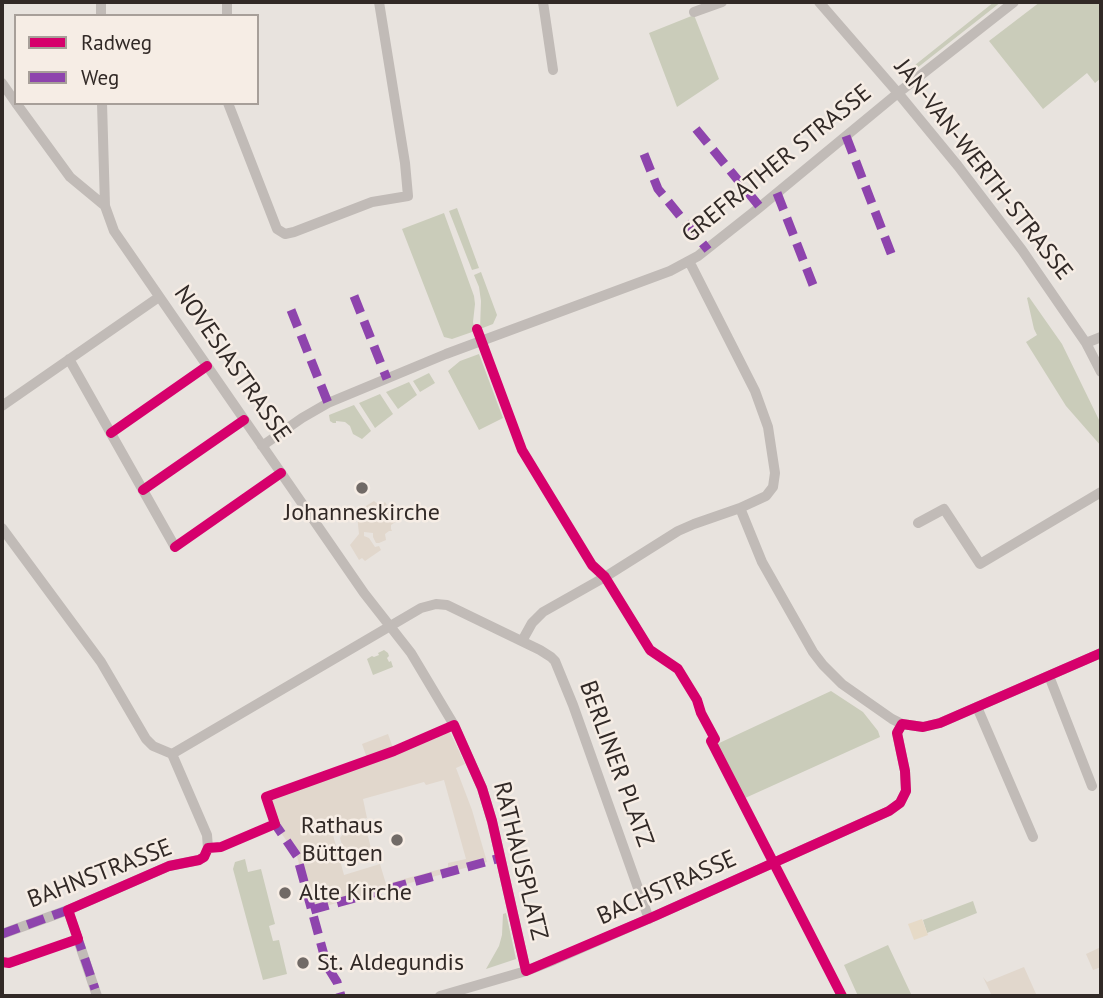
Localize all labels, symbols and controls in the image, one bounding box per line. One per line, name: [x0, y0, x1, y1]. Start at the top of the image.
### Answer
legend: [14, 14, 259, 105]
text: Radweg: [81, 29, 152, 56]
street label: JAN-VAN-WERTH-STRASSE: [888, 54, 1078, 286]
text: Weg: [81, 64, 119, 91]
street label: GREFRATHER STRASSE: [676, 79, 878, 249]
street label: NOVESIASTRASSE: [167, 280, 297, 448]
marker: Johanneskirche: [354, 480, 370, 496]
place label: Johanneskirche: [284, 499, 440, 527]
street label: BERLINER PLATZ: [573, 677, 659, 851]
street label: RATHAUSPLATZ: [486, 779, 554, 943]
place label: Rathaus Büttgen: [301, 812, 383, 868]
marker: Rathaus Büttgen: [389, 832, 405, 848]
street label: BAHNSTRASSE: [24, 833, 176, 915]
street label: BACHSTRASSE: [593, 844, 741, 932]
place label: Alte Kirche: [299, 879, 412, 907]
marker: Alte Kirche: [277, 885, 293, 901]
place label: St. Aldegundis: [317, 949, 464, 977]
marker: St. Aldegundis: [295, 955, 311, 971]

